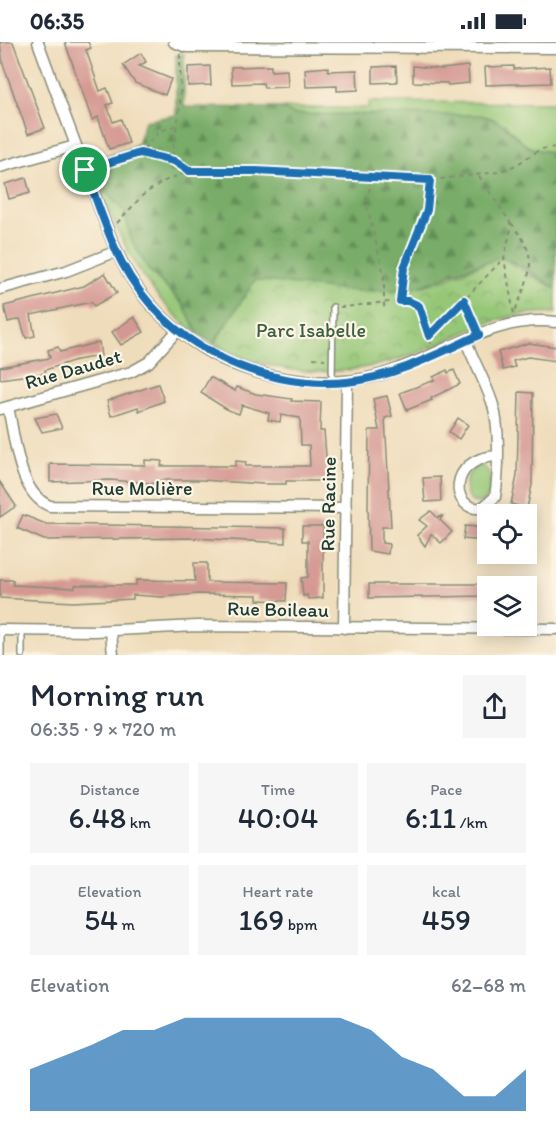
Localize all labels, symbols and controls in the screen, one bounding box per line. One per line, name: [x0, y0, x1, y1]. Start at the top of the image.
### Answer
text: 06:35: [30, 8, 84, 35]
pin: [59, 144, 110, 195]
icon: arrive: [68, 153, 101, 186]
park label: Parc Isabelle: [256, 318, 366, 342]
street label: Rue Daudet: [22, 344, 125, 394]
street label: Rue Racine: [315, 457, 341, 551]
street label: Rue Molière: [92, 476, 192, 500]
map controls: [477, 504, 537, 636]
button: locate: [477, 504, 537, 564]
button: layers: [477, 576, 537, 636]
street label: Rue Boileau: [227, 596, 329, 622]
text: Morning run: [30, 675, 205, 714]
button: share: [463, 675, 526, 738]
text: 06:35 · 9 × 720 m: [30, 717, 176, 741]
text: Distance: [80, 780, 140, 799]
text: Time: [261, 780, 295, 799]
text: Pace: [430, 780, 462, 799]
text: 6.48: [68, 799, 126, 836]
text: 40:04: [238, 799, 318, 836]
text: 6:11: [405, 799, 456, 836]
text: km: [126, 813, 151, 832]
text: /km: [456, 813, 488, 832]
text: Elevation: [78, 882, 141, 901]
text: Heart rate: [243, 882, 313, 901]
text: kcal: [432, 882, 461, 901]
text: 54: [84, 901, 118, 938]
text: 169: [239, 901, 284, 938]
text: 459: [422, 901, 471, 938]
text: m: [118, 915, 135, 934]
text: bpm: [284, 915, 317, 934]
text: Elevation: [30, 973, 109, 997]
text: 62–68 m: [451, 973, 526, 997]

